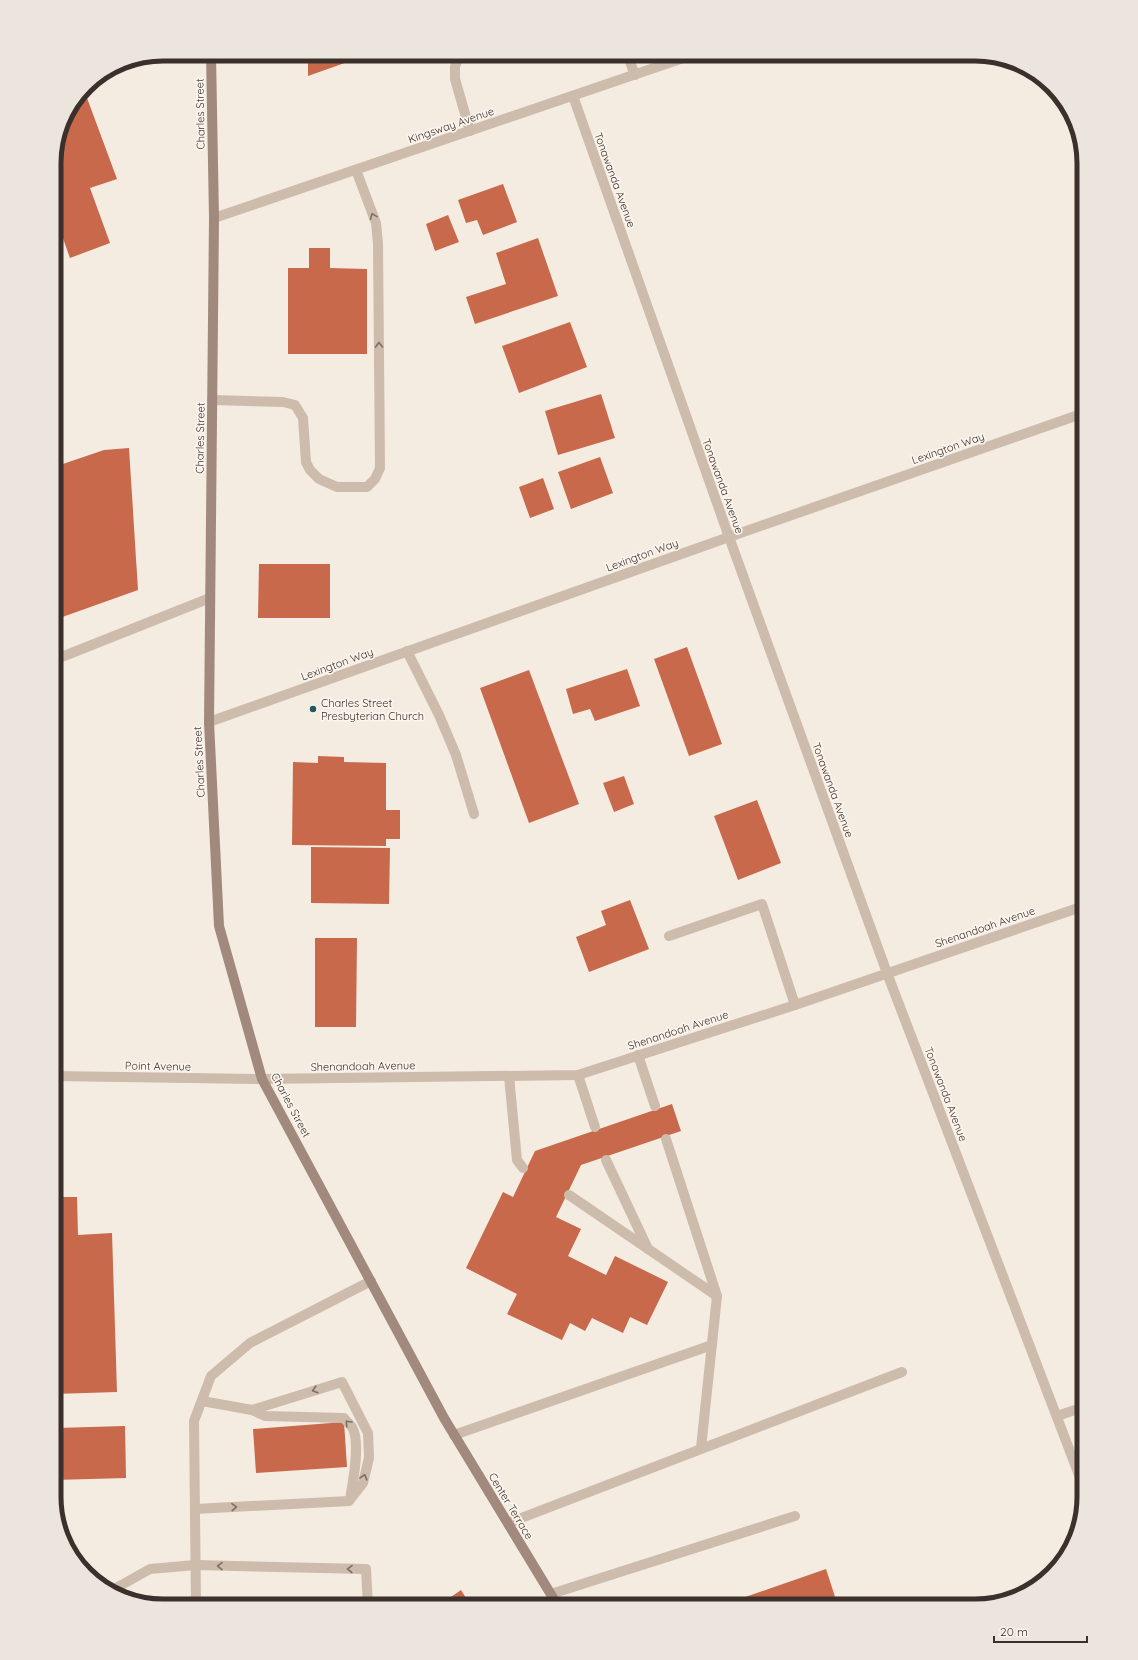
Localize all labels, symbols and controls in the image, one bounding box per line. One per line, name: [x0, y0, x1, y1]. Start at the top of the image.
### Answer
street label: Charles Street: [192, 78, 208, 150]
street label: Kingsway Avenue: [406, 104, 496, 146]
street label: Tonawanda Avenue: [591, 131, 639, 229]
one-way arrow: [370, 212, 378, 219]
one-way arrow: [375, 342, 383, 348]
street label: Charles Street: [192, 402, 208, 474]
street label: Lexington Way: [910, 429, 986, 467]
street label: Tonawanda Avenue: [699, 437, 747, 535]
street label: Lexington Way: [604, 535, 680, 575]
street label: Lexington Way: [299, 644, 375, 684]
place label: Charles Street Presbyterian Church: [321, 696, 424, 723]
marker: Charles Street Presbyterian Church: [308, 704, 318, 714]
street label: Charles Street: [190, 726, 208, 798]
street label: Tonawanda Avenue: [809, 741, 857, 839]
street label: Shenandoah Avenue: [933, 903, 1037, 951]
street label: Shenandoah Avenue: [626, 1007, 730, 1053]
street label: Tonawanda Avenue: [922, 1045, 970, 1143]
street label: Point Avenue: [125, 1058, 191, 1074]
street label: Shenandoah Avenue: [310, 1058, 416, 1074]
street label: Charles Street: [268, 1070, 314, 1140]
one-way arrow: [312, 1385, 319, 1394]
one-way arrow: [345, 1420, 353, 1428]
street label: Center Terrace: [486, 1470, 536, 1542]
one-way arrow: [360, 1474, 368, 1480]
one-way arrow: [231, 1503, 237, 1511]
one-way arrow: [217, 1562, 223, 1570]
one-way arrow: [347, 1564, 353, 1573]
scale bar: [994, 1618, 1087, 1644]
text: 20 m: [1000, 1624, 1028, 1639]

